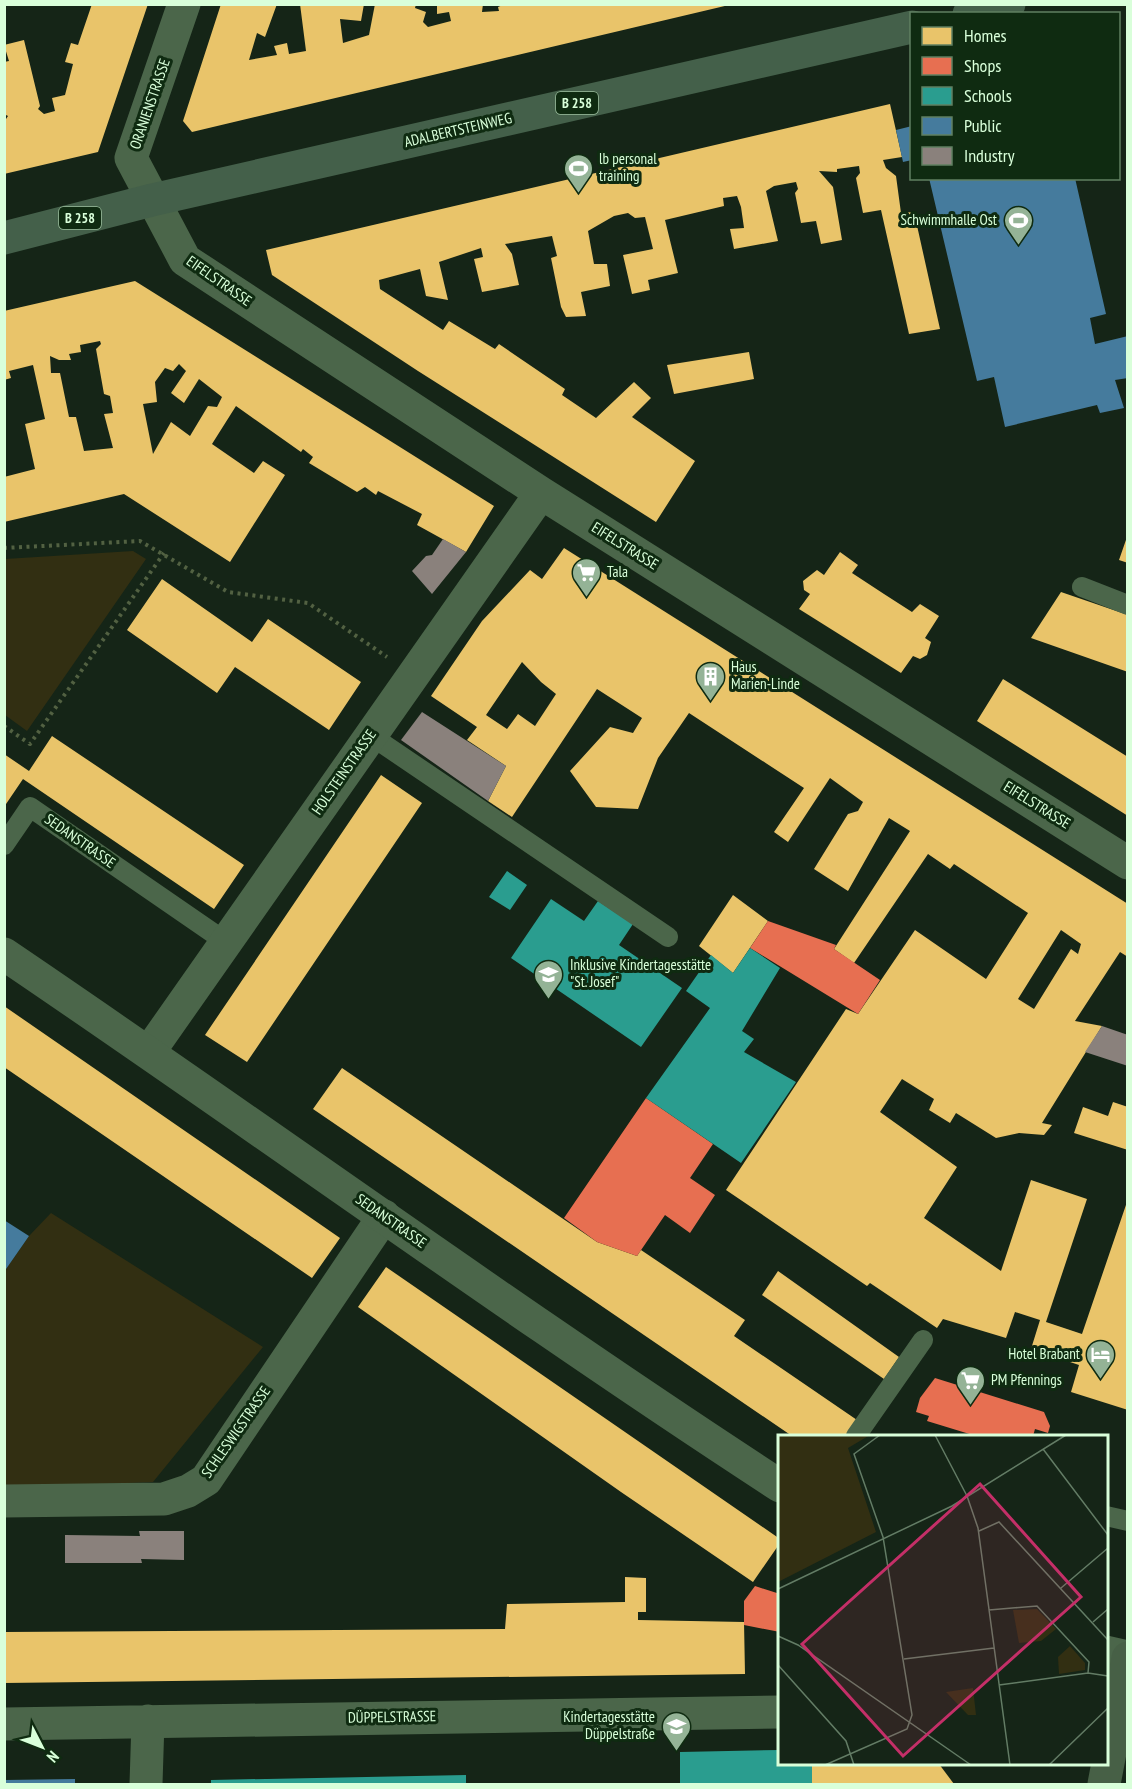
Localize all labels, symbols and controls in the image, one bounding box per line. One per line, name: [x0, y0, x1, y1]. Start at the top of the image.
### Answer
legend: [910, 12, 1120, 180]
text: Homes: [964, 24, 1007, 47]
text: Shops: [964, 54, 1001, 77]
street label: ORANIENSTRASSE: [125, 56, 174, 152]
text: Schools: [964, 84, 1012, 107]
road number: B 258: [556, 92, 598, 114]
street label: ADALBERTSTEINWEG: [402, 108, 513, 151]
text: Public: [964, 114, 1002, 137]
text: Industry: [964, 144, 1015, 167]
place label: lb personal training: [599, 149, 657, 185]
sports icon: lb personal training: [562, 152, 594, 194]
sports icon: Schwimmhalle Ost: [1002, 204, 1034, 246]
road number: B 258: [59, 207, 101, 229]
place label: Schwimmhalle Ost: [901, 210, 997, 229]
street label: EIFELSTRASSE: [183, 251, 256, 310]
street label: EIFELSTRASSE: [588, 518, 662, 574]
supermarket icon: Tala: [570, 556, 602, 598]
place label: Tala: [607, 562, 628, 581]
place label: Haus Marien-Linde: [731, 657, 800, 693]
building icon: Haus Marien-Linde: [694, 660, 726, 702]
street label: HOLSTEINSTRASSE: [307, 725, 380, 818]
street label: EIFELSTRASSE: [1000, 777, 1074, 833]
street label: SEDANSTRASSE: [41, 809, 119, 872]
place label: Inklusive Kindertagesstätte "St. Josef": [570, 955, 711, 991]
school or university icon: Inklusive Kindertagesstätte "St. Josef": [533, 958, 565, 1000]
street label: SEDANSTRASSE: [352, 1189, 430, 1252]
hotel icon: Hotel Brabant: [1085, 1338, 1117, 1380]
place label: Hotel Brabant: [1008, 1344, 1080, 1363]
supermarket icon: PM Pfennings: [954, 1364, 986, 1406]
place label: PM Pfennings: [991, 1370, 1062, 1389]
street label: SCHLESWIGSTRASSE: [197, 1382, 274, 1481]
inset map: [778, 1435, 1108, 1765]
street label: DÜPPELSTRASSE: [348, 1706, 436, 1727]
place label: Kindertagesstätte Düppelstraße: [563, 1707, 655, 1743]
school or university icon: Kindertagesstätte Düppelstraße: [660, 1710, 692, 1752]
north arrow: [12, 1717, 72, 1777]
text: N: [43, 1747, 63, 1767]

